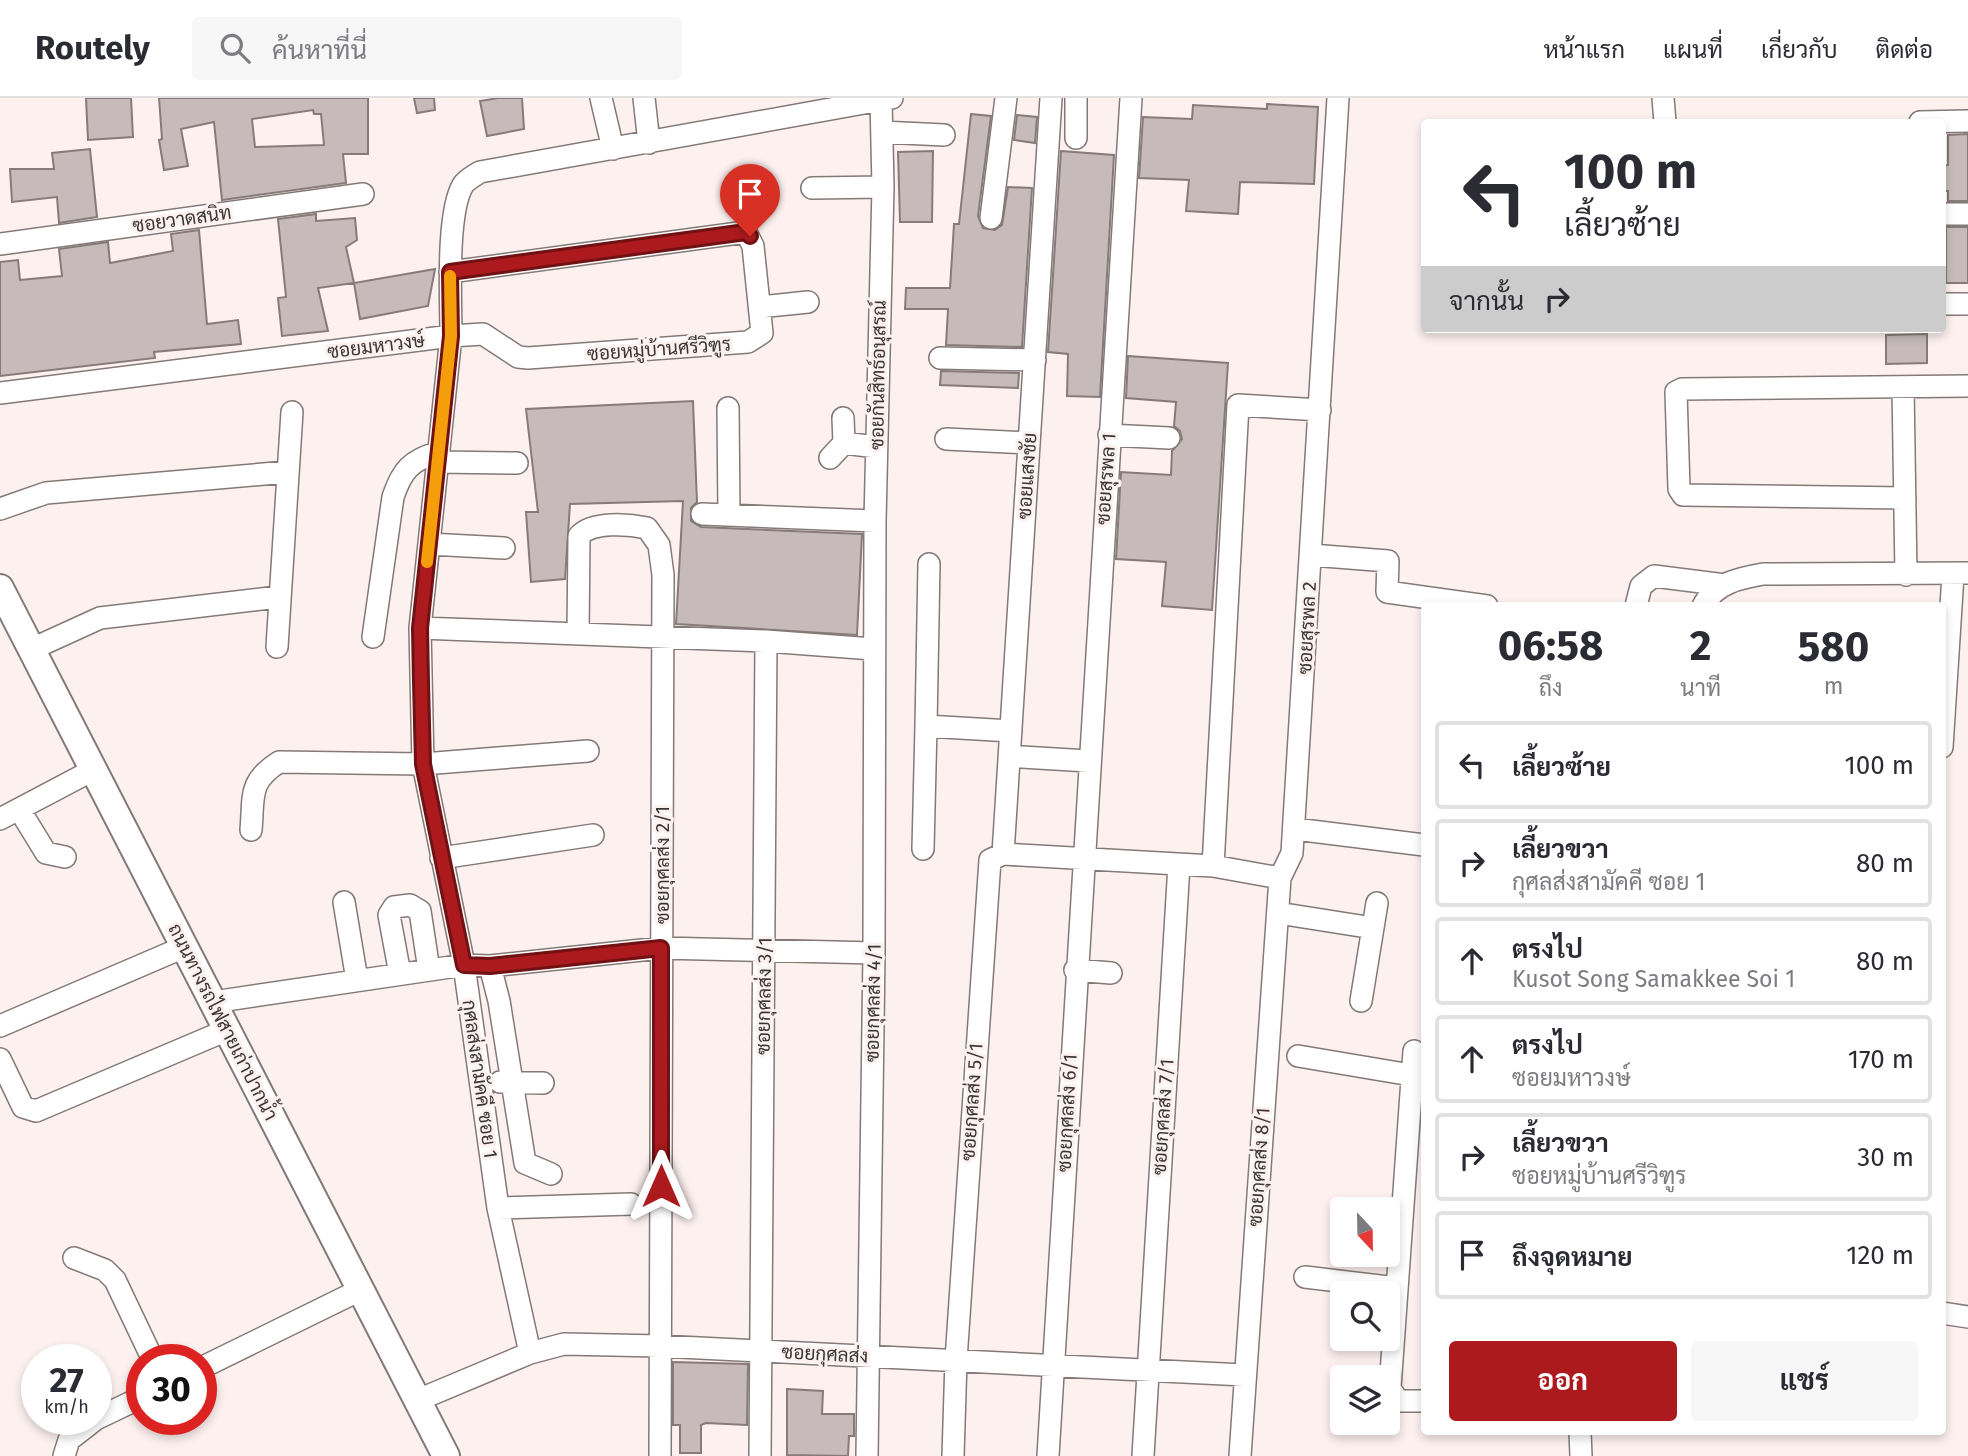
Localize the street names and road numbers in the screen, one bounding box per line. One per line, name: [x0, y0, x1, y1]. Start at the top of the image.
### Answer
street label: ซอยวาดสนิท: [131, 201, 233, 237]
street label: ซอยกันสิทธ์อนุสรณ์: [864, 300, 892, 450]
street label: ซอยมหาวงษ์: [326, 327, 427, 363]
street label: ซอยหมู่บ้านศรีวิฑูร: [586, 332, 732, 367]
street label: ซอยแสงชัย: [1013, 432, 1041, 520]
street label: ซอยสุรพล 1: [1091, 432, 1122, 526]
street label: ซอยสุรพล 2: [1293, 581, 1322, 675]
street label: ซอยกุศลส่ง 2/1: [651, 806, 675, 924]
street label: ถนนทางรถไฟสายเก่าปากน้ำ: [163, 918, 286, 1124]
street label: ซอยกุศลส่ง 3/1: [751, 937, 778, 1055]
street label: ซอยกุศลส่ง 4/1: [860, 944, 887, 1062]
street label: กุศลส่งสามัคคี ซอย 1: [456, 998, 504, 1160]
street label: ซอยกุศลส่ง 5/1: [956, 1042, 989, 1162]
street label: ซอยกุศลส่ง 6/1: [1052, 1053, 1083, 1173]
street label: ซอยกุศลส่ง 7/1: [1147, 1058, 1180, 1176]
street label: ซอยกุศลส่ง 8/1: [1243, 1107, 1276, 1227]
street label: ซอยกุศลส่ง: [781, 1340, 869, 1369]

